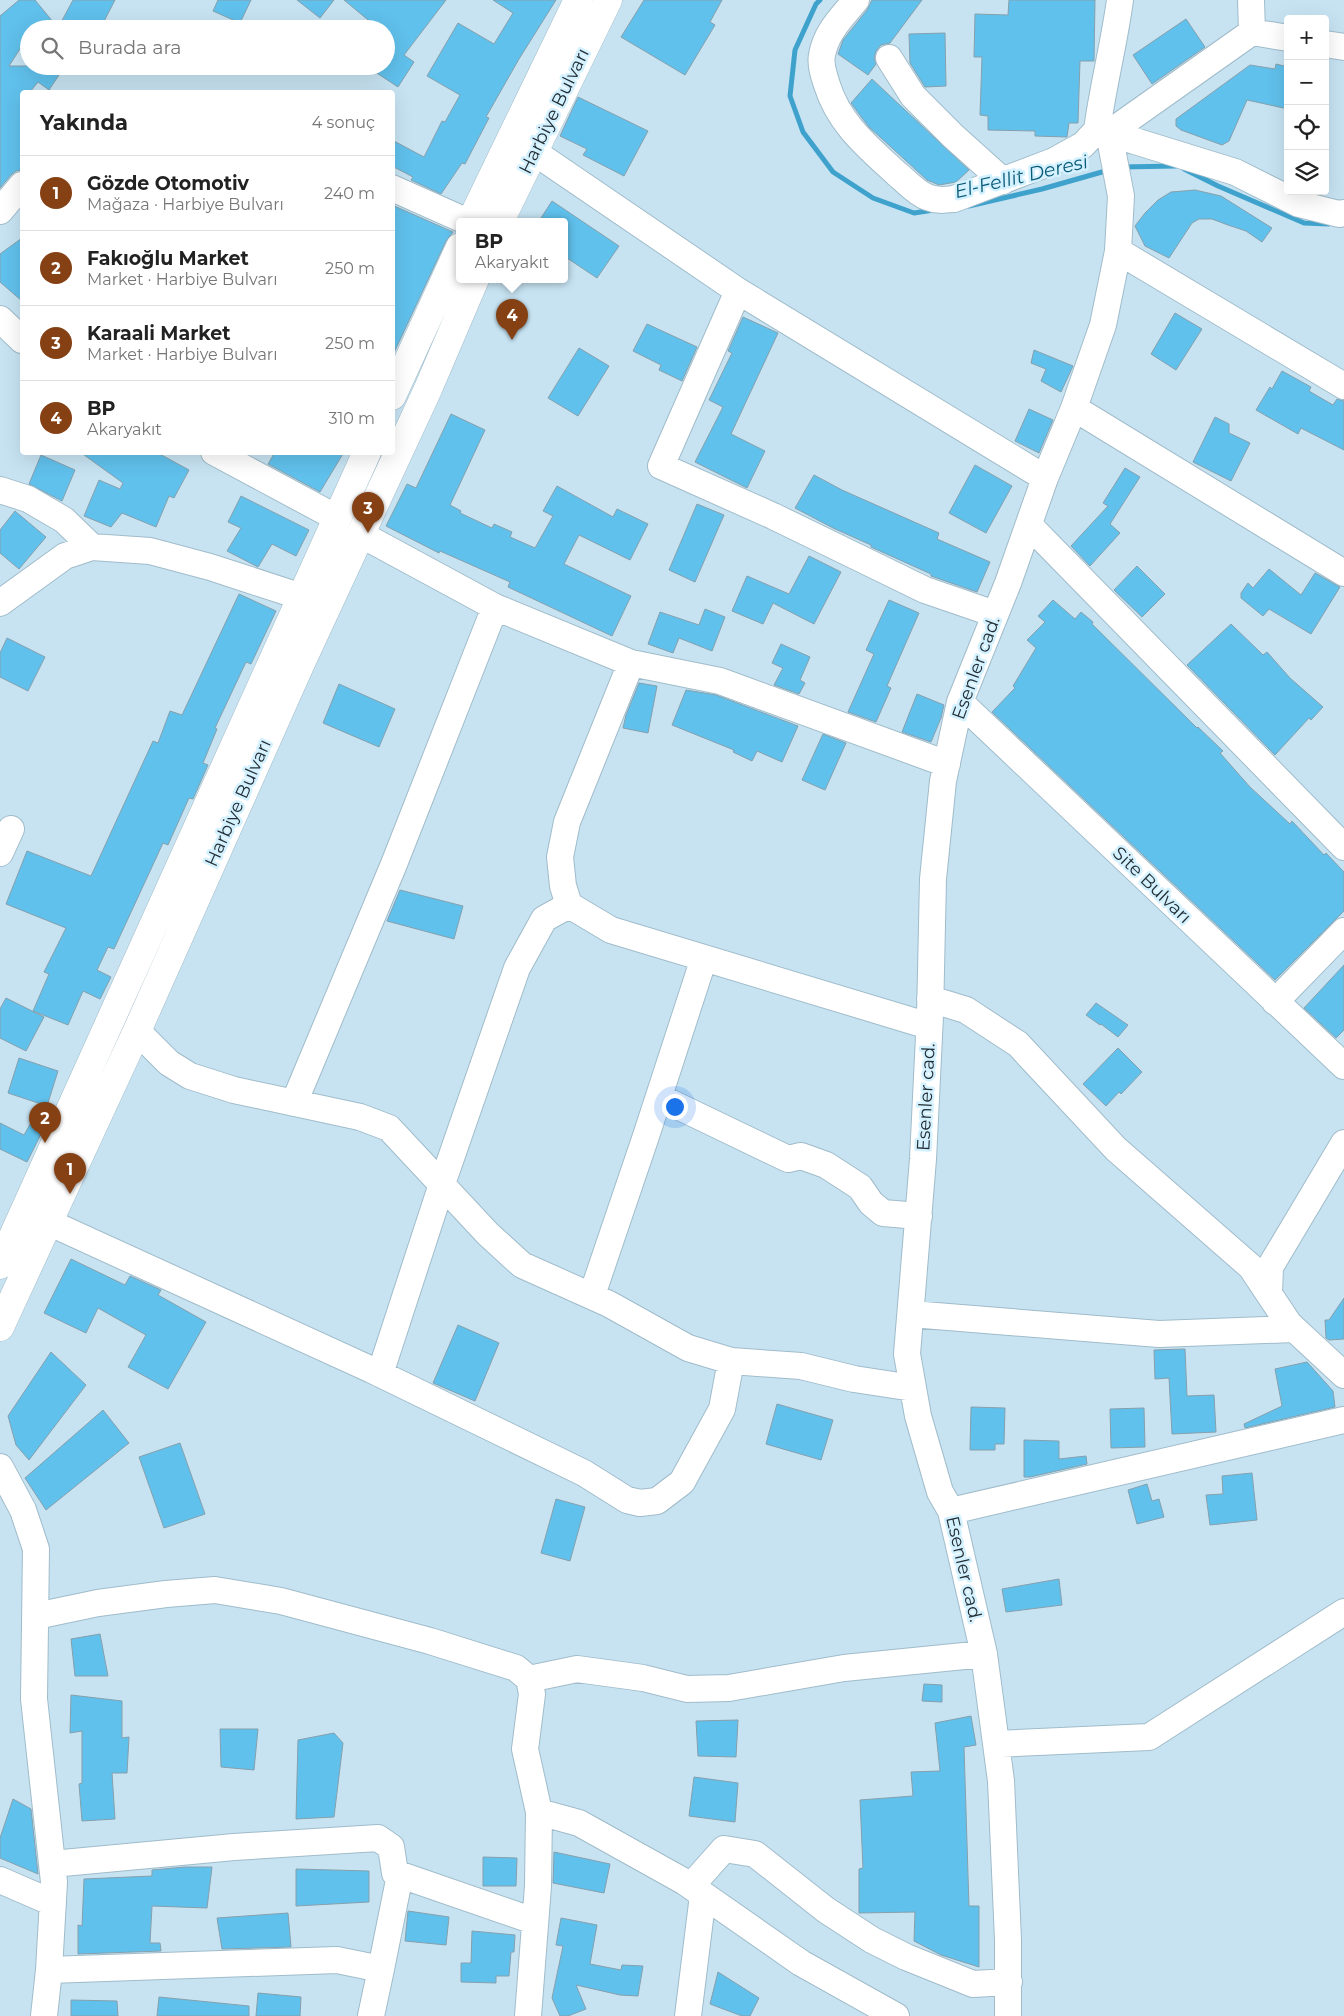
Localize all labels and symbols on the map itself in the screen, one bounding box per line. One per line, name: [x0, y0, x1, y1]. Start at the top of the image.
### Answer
street label: Harbiye Bulvarı: [514, 45, 594, 177]
water label: El-Fellit Deresi: [952, 150, 1091, 203]
pin: 4: [496, 299, 528, 340]
pin: 3: [352, 492, 384, 533]
street label: Esenler cad.: [947, 613, 1005, 723]
street label: Harbiye Bulvarı: [200, 736, 276, 870]
street label: Site Bulvarı: [1108, 842, 1196, 928]
street label: Esenler cad.: [912, 1042, 940, 1152]
your location: [662, 1094, 688, 1120]
pin: 2: [29, 1102, 61, 1143]
pin: 1: [54, 1153, 86, 1194]
street label: Esenler cad.: [941, 1514, 987, 1624]

